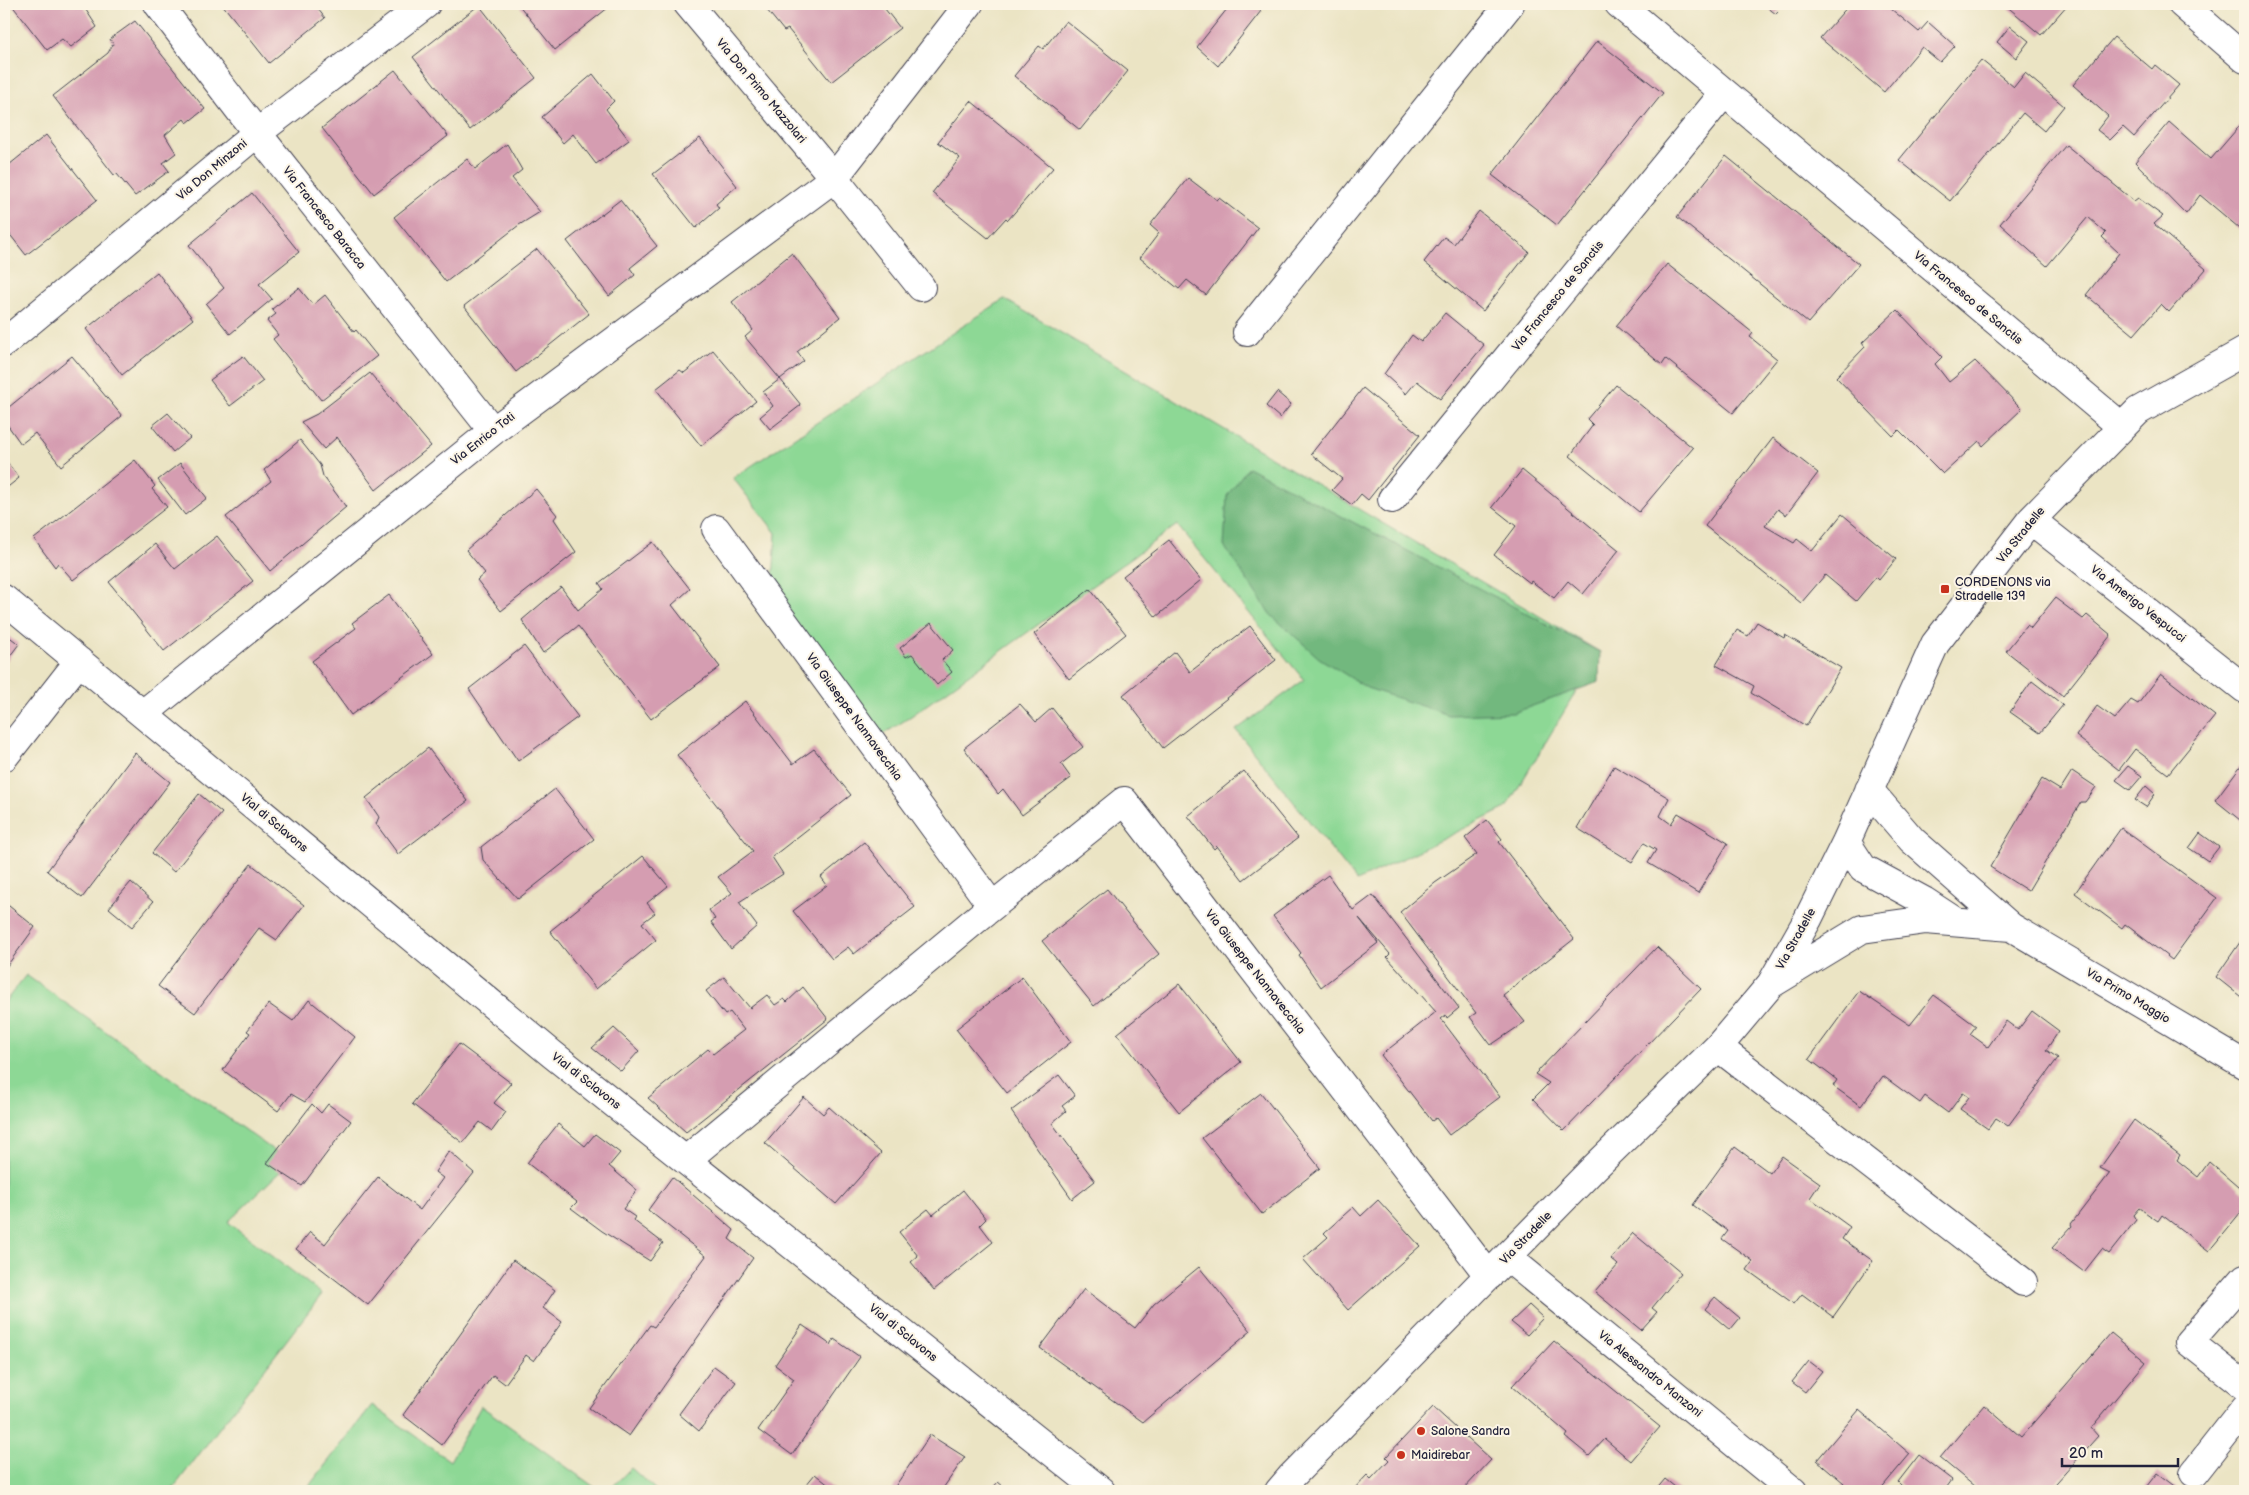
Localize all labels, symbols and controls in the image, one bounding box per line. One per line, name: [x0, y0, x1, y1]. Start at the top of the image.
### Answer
street label: Via Don Primo Mazzolari: [713, 36, 809, 147]
street label: Via Don Minzoni: [174, 136, 251, 204]
street label: Via Francesco Baracca: [279, 164, 369, 273]
street label: Via Francesco de Sanctis: [1509, 238, 1607, 354]
street label: Via Francesco de Sanctis: [1910, 248, 2026, 348]
street label: Via Enrico Toti: [448, 409, 518, 469]
street label: Via Stradelle: [1994, 504, 2048, 566]
street label: Via Amerigo Vespucci: [2087, 562, 2189, 646]
place label: CORDENONS via Stradelle 139: [1955, 575, 2051, 604]
marker: CORDENONS via Stradelle 139: [1939, 583, 1951, 595]
street label: Via Giuseppe Nannavecchia: [803, 650, 905, 784]
street label: Vial di Sclavons: [237, 790, 311, 856]
street label: Via Stradelle: [1773, 906, 1819, 972]
street label: Via Giuseppe Nannavecchia: [1202, 907, 1308, 1037]
street label: Via Primo Maggio: [2083, 965, 2173, 1027]
street label: Vial di Sclavons: [548, 1049, 624, 1113]
street label: Via Stradelle: [1497, 1208, 1555, 1268]
street label: Vial di Sclavons: [866, 1301, 940, 1365]
street label: Via Alessandro Manzoni: [1595, 1327, 1705, 1421]
place label: Salone Sandra: [1431, 1424, 1510, 1439]
marker: Salone Sandra: [1415, 1425, 1427, 1437]
scale bar: [2062, 1435, 2178, 1467]
text: 20 m: [2069, 1444, 2103, 1463]
place label: Maidirebar: [1411, 1448, 1470, 1463]
marker: Maidirebar: [1395, 1449, 1407, 1461]

